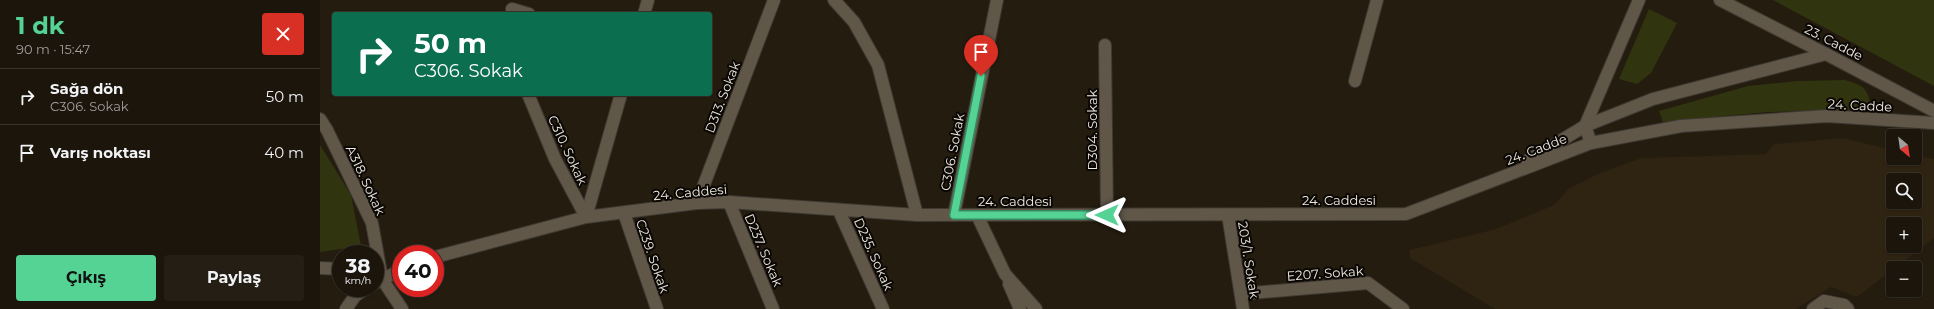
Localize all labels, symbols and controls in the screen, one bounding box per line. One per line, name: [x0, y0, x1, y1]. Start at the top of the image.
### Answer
text: 1 dk: [16, 11, 65, 40]
button: close: [262, 13, 304, 55]
street label: 23. Cadde: [1802, 21, 1866, 64]
text: 50 m: [414, 26, 487, 60]
icon: right: [348, 28, 400, 80]
pin: [964, 35, 998, 76]
text: 90 m · 15:47: [16, 41, 90, 57]
icon: arrive: [970, 41, 992, 63]
street label: D313. Sokak: [701, 59, 743, 135]
text: C306. Sokak: [414, 60, 523, 82]
text: Sağa dön: [50, 79, 123, 98]
icon: right: [16, 86, 38, 108]
text: 50 m: [266, 87, 304, 106]
street label: D304. Sokak: [1084, 89, 1100, 170]
street label: 24. Cadde: [1827, 95, 1893, 115]
text: C306. Sokak: [50, 98, 129, 114]
street label: C306. Sokak: [937, 112, 967, 192]
street label: C310. Sokak: [545, 113, 591, 188]
north arrow: [1886, 129, 1922, 165]
map controls: [1886, 129, 1922, 297]
street label: 24. Cadde: [1503, 130, 1569, 168]
icon: arrive: [16, 142, 38, 164]
street label: A318. Sokak: [343, 142, 389, 218]
text: Varış noktası: [50, 143, 151, 162]
text: 40 m: [264, 143, 304, 162]
button: search: [1886, 173, 1922, 209]
street label: 24. Caddesi: [652, 181, 728, 203]
street label: 24. Caddesi: [1302, 192, 1376, 208]
street label: 24. Caddesi: [978, 193, 1052, 209]
position arrow: [1086, 194, 1128, 236]
street label: D237. Sokak: [741, 211, 787, 289]
street label: D235. Sokak: [851, 215, 897, 293]
street label: C239. Sokak: [633, 217, 673, 295]
button: +: [1886, 217, 1922, 253]
street label: 203/1. Sokak: [1235, 220, 1263, 300]
speed limit sign: 40: [392, 245, 444, 297]
text: 38: [345, 254, 371, 278]
button: Çıkış: [16, 255, 156, 301]
button: Paylaş: [164, 255, 304, 301]
button: −: [1886, 261, 1922, 297]
street label: E207. Sokak: [1286, 262, 1364, 284]
text: km/h: [345, 274, 371, 287]

